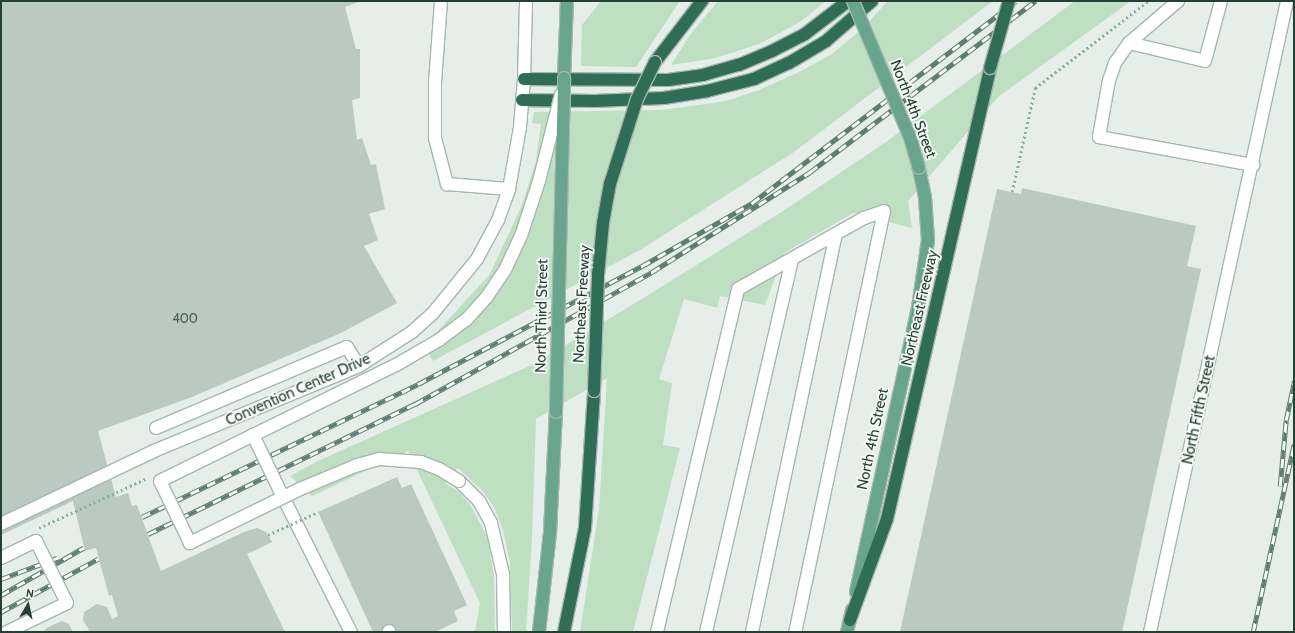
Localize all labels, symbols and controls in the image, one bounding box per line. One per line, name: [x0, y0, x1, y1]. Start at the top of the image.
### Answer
street label: North 4th Street: [886, 57, 940, 161]
street label: Northeast Freeway: [570, 244, 594, 364]
street label: Northeast Freeway: [898, 248, 942, 368]
street label: North Third Street: [532, 259, 552, 373]
house number: 400: [172, 310, 198, 326]
street label: Convention Center Drive: [223, 350, 373, 430]
street label: North Fifth Street: [1179, 354, 1219, 466]
street label: North 4th Street: [853, 386, 893, 492]
north arrow: [8, 585, 48, 625]
text: N: [25, 586, 35, 601]

